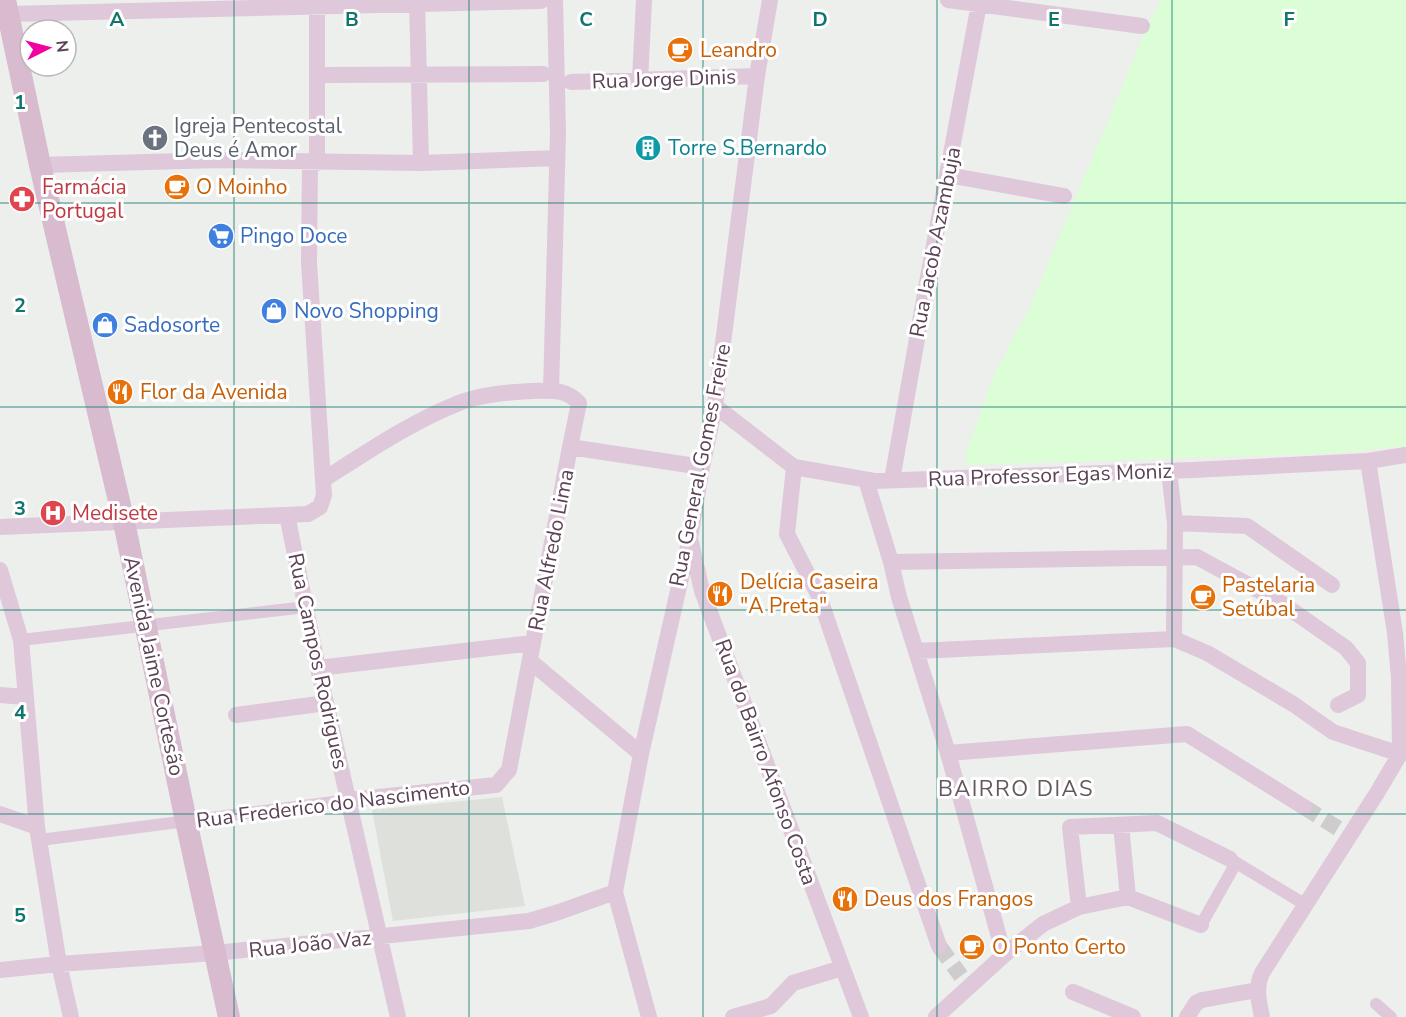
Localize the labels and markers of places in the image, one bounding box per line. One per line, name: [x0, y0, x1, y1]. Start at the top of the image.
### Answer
cafe icon: Leandro: [665, 35, 695, 65]
place label: Leandro: [700, 36, 777, 64]
place label: Igreja Pentecostal Deus é Amor: [174, 112, 343, 164]
church icon: Igreja Pentecostal Deus é Amor: [140, 123, 170, 153]
building icon: Torre S.Bernardo: [633, 133, 663, 163]
place label: Torre S.Bernardo: [668, 134, 827, 162]
cafe icon: O Moinho: [162, 172, 192, 202]
place label: Farmácia Portugal: [42, 173, 127, 225]
place label: O Moinho: [196, 173, 288, 201]
pharmacy icon: Farmácia Portugal: [7, 184, 37, 214]
supermarket icon: Pingo Doce: [206, 221, 236, 251]
place label: Pingo Doce: [240, 222, 347, 250]
shop icon: Novo Shopping: [259, 296, 289, 326]
place label: Novo Shopping: [294, 297, 439, 325]
shop icon: Sadosorte: [90, 310, 120, 340]
place label: Sadosorte: [124, 311, 220, 339]
restaurant icon: Flor da Avenida: [105, 377, 135, 407]
place label: Flor da Avenida: [140, 378, 288, 406]
hospital icon: Medisete: [38, 498, 68, 528]
place label: Medisete: [72, 499, 158, 527]
place label: Delícia Caseira "A Preta": [740, 568, 879, 620]
place label: Pastelaria Setúbal: [1222, 571, 1315, 623]
restaurant icon: Delícia Caseira "A Preta": [705, 579, 735, 609]
cafe icon: Pastelaria Setúbal: [1188, 582, 1218, 612]
restaurant icon: Deus dos Frangos: [830, 884, 860, 914]
place label: Deus dos Frangos: [864, 885, 1033, 913]
cafe icon: O Ponto Certo: [957, 932, 987, 962]
place label: O Ponto Certo: [992, 933, 1126, 961]

